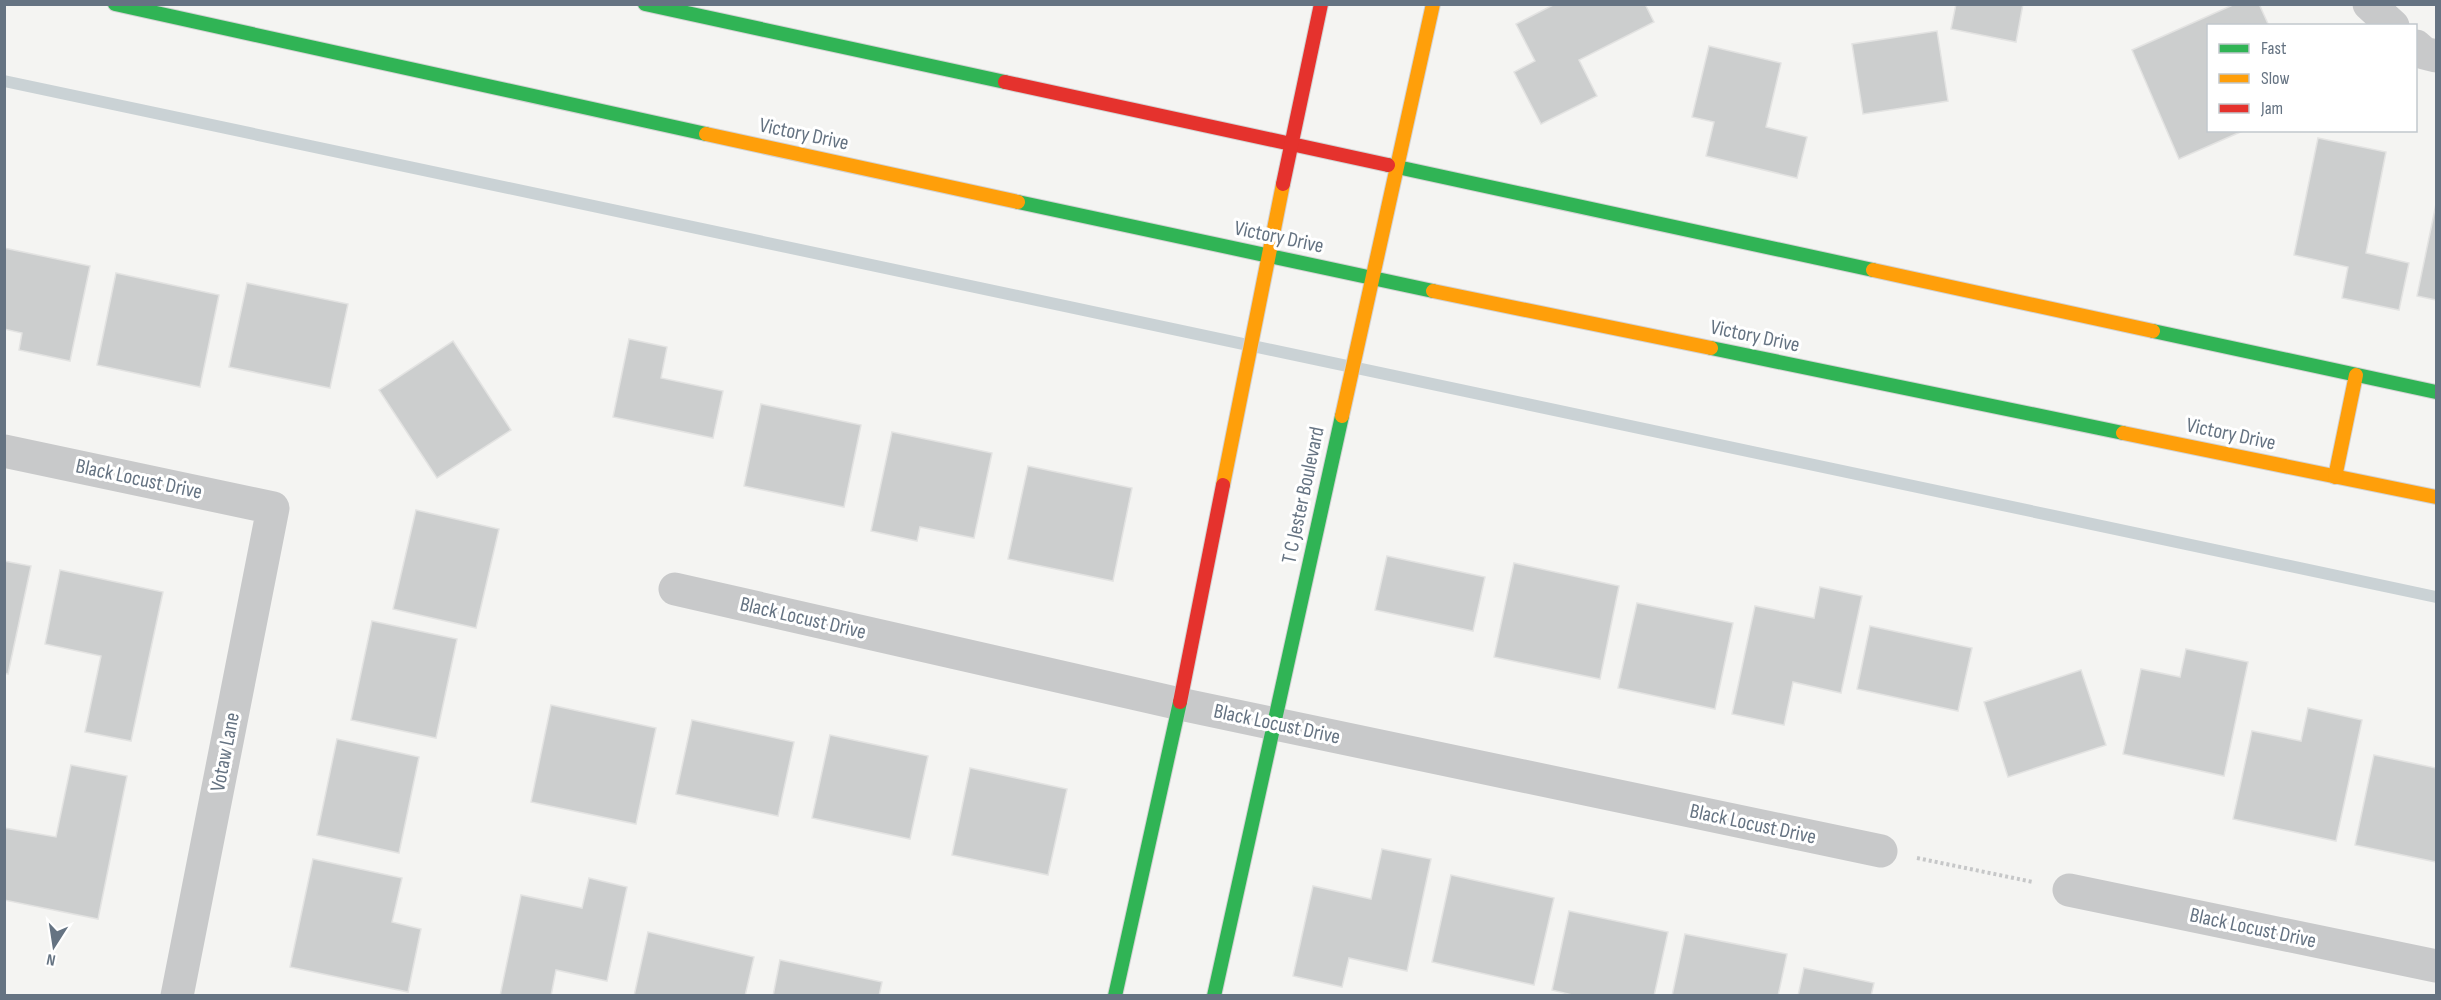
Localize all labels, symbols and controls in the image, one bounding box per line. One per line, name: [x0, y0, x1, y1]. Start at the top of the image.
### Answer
legend: [2207, 24, 2417, 132]
text: Fast: [2261, 38, 2287, 59]
text: Slow: [2261, 68, 2290, 89]
text: Jam: [2260, 98, 2283, 119]
street label: Victory Drive: [757, 112, 851, 156]
street label: Victory Drive: [1232, 215, 1326, 259]
street label: Victory Drive: [1708, 314, 1802, 358]
street label: Victory Drive: [2184, 412, 2278, 456]
street label: T C Jester Boulevard: [1276, 424, 1330, 566]
street label: Black Locust Drive: [74, 453, 204, 505]
street label: Black Locust Drive: [738, 591, 868, 645]
street label: Black Locust Drive: [1212, 698, 1342, 750]
street label: Votaw Lane: [205, 710, 245, 794]
street label: Black Locust Drive: [1688, 798, 1818, 850]
street label: Black Locust Drive: [2188, 902, 2318, 954]
north arrow: [24, 916, 84, 976]
text: N: [45, 949, 57, 969]

